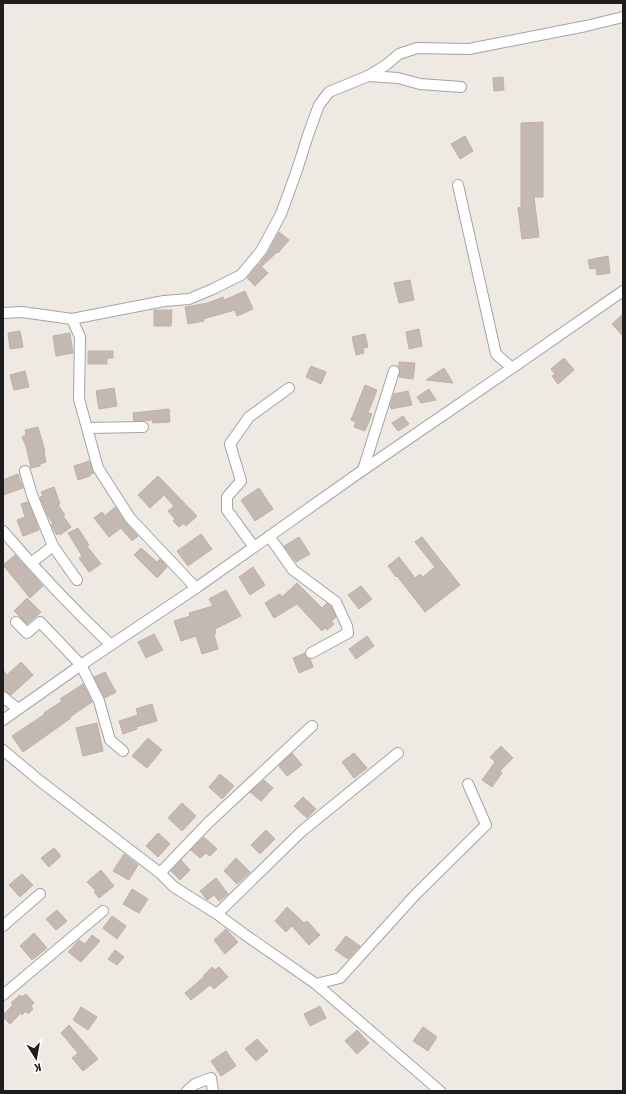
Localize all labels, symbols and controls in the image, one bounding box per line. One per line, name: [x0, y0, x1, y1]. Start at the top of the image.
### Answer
north arrow: [16, 1038, 56, 1078]
text: K: [33, 1060, 42, 1074]

